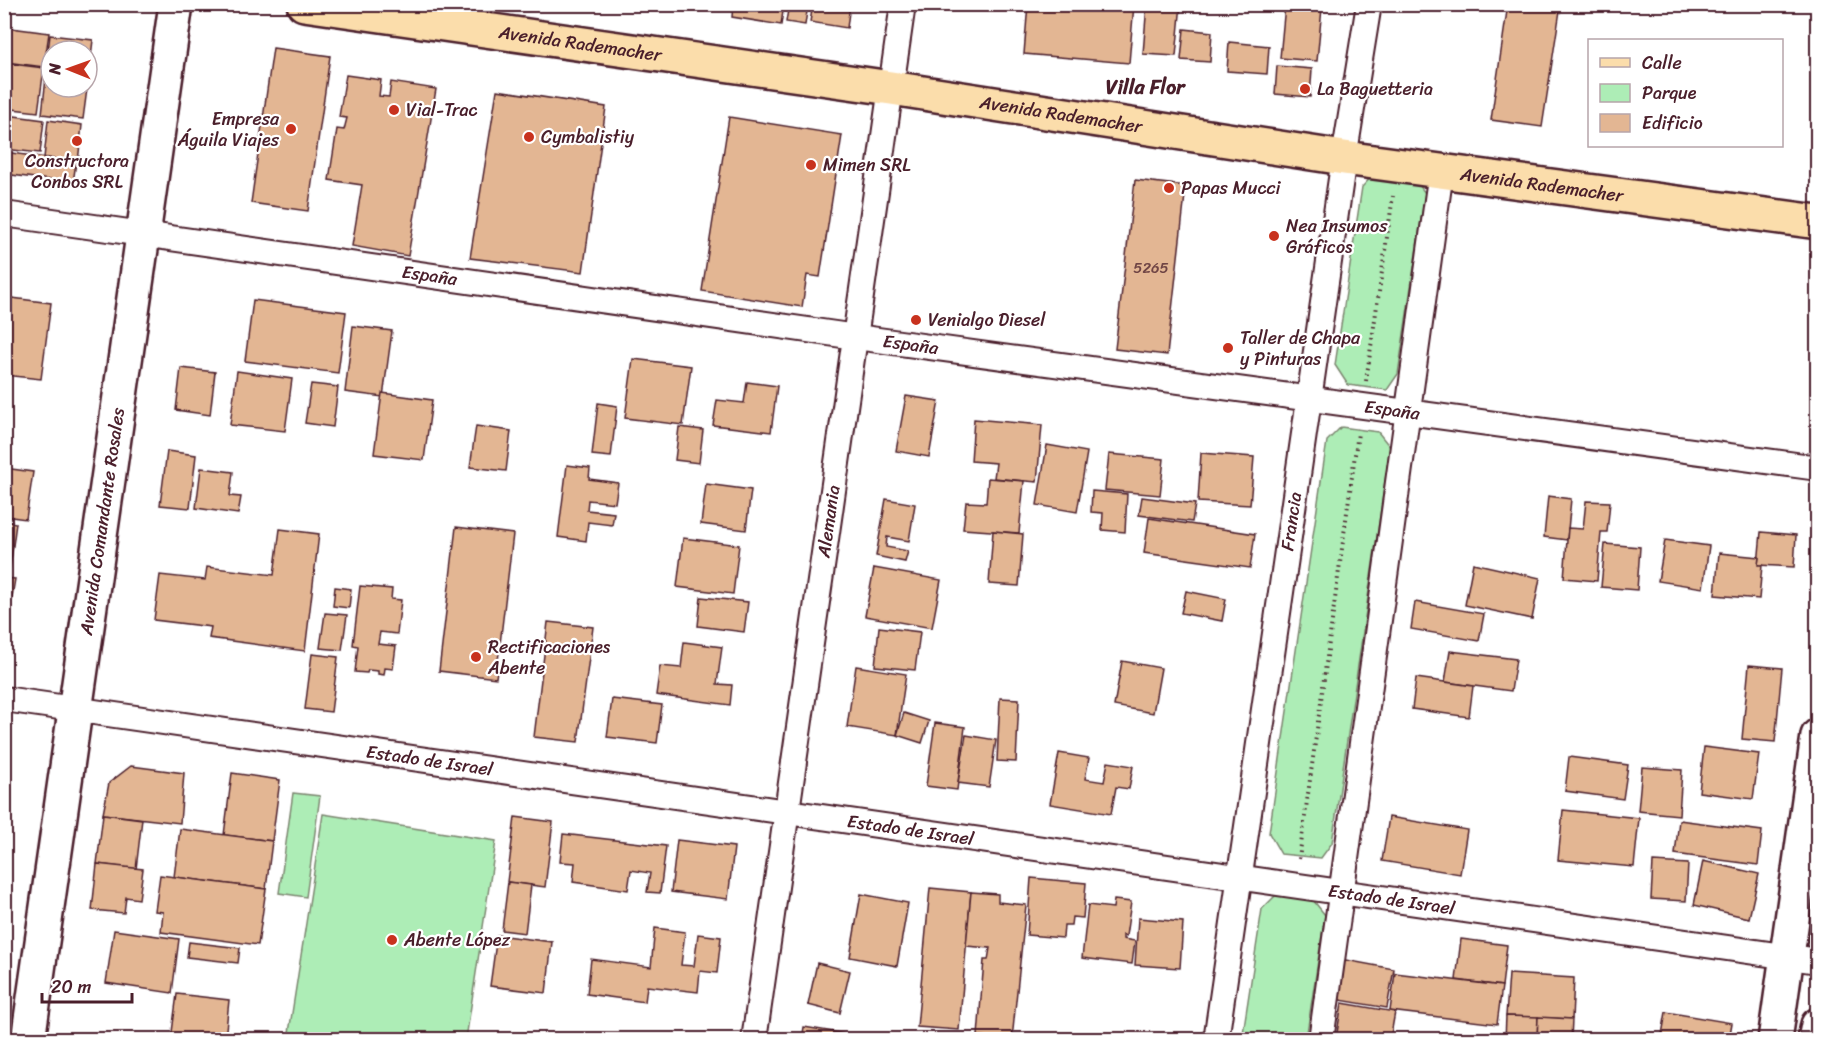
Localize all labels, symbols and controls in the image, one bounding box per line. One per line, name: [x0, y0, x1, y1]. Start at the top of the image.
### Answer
street label: Avenida Rademacher: [496, 16, 665, 71]
north arrow: [39, 39, 99, 99]
legend: [1588, 39, 1783, 147]
text: Calle: [1642, 47, 1682, 79]
text: N: [40, 62, 69, 76]
district label: Villa Flor: [1106, 70, 1186, 105]
place label: La Baguetteria: [1317, 73, 1433, 105]
text: Parque: [1642, 77, 1697, 109]
marker: La Baguetteria: [1298, 82, 1312, 96]
street label: Avenida Rademacher: [977, 86, 1146, 143]
place label: Vial-Trac: [406, 94, 478, 126]
place label: Empresa Águila Viajes: [177, 103, 280, 156]
marker: Vial-Trac: [387, 103, 401, 117]
text: Edificio: [1642, 107, 1703, 139]
place label: Cymbalistiy: [541, 121, 635, 153]
marker: Empresa Águila Viajes: [284, 122, 298, 136]
marker: Cymbalistiy: [522, 130, 536, 144]
marker: Constructora Conbos SRL: [70, 134, 84, 148]
place label: Constructora Conbos SRL: [25, 145, 129, 198]
place label: Mimen SRL: [823, 149, 911, 181]
marker: Mimen SRL: [804, 158, 818, 172]
street label: Avenida Rademacher: [1457, 158, 1627, 212]
place label: Papas Mucci: [1181, 172, 1281, 204]
marker: Papas Mucci: [1162, 181, 1176, 195]
place label: Nea Insumos Gráficos: [1286, 210, 1388, 263]
marker: Nea Insumos Gráficos: [1267, 229, 1281, 243]
house number: 5265: [1133, 255, 1169, 281]
street label: España: [400, 256, 460, 295]
place label: Venialgo Diesel: [928, 304, 1046, 336]
marker: Venialgo Diesel: [909, 313, 923, 327]
place label: Taller de Chapa y Pinturas: [1240, 322, 1361, 375]
street label: España: [881, 325, 941, 364]
marker: Taller de Chapa y Pinturas: [1221, 341, 1235, 355]
street label: España: [1363, 390, 1423, 430]
street label: Avenida Comandante Rosales: [70, 405, 134, 638]
street label: Alemania: [807, 483, 850, 561]
street label: Francia: [1271, 490, 1311, 553]
place label: Rectificaciones Abente: [487, 631, 611, 684]
marker: Rectificaciones Abente: [469, 650, 483, 664]
street label: Estado de Israel: [364, 736, 496, 786]
street label: Estado de Israel: [845, 805, 977, 855]
street label: Estado de Israel: [1326, 874, 1458, 924]
place label: Abente López: [403, 924, 510, 956]
marker: Abente López: [385, 933, 399, 947]
scale bar: [42, 966, 132, 1004]
text: 20 m: [51, 971, 91, 1003]

